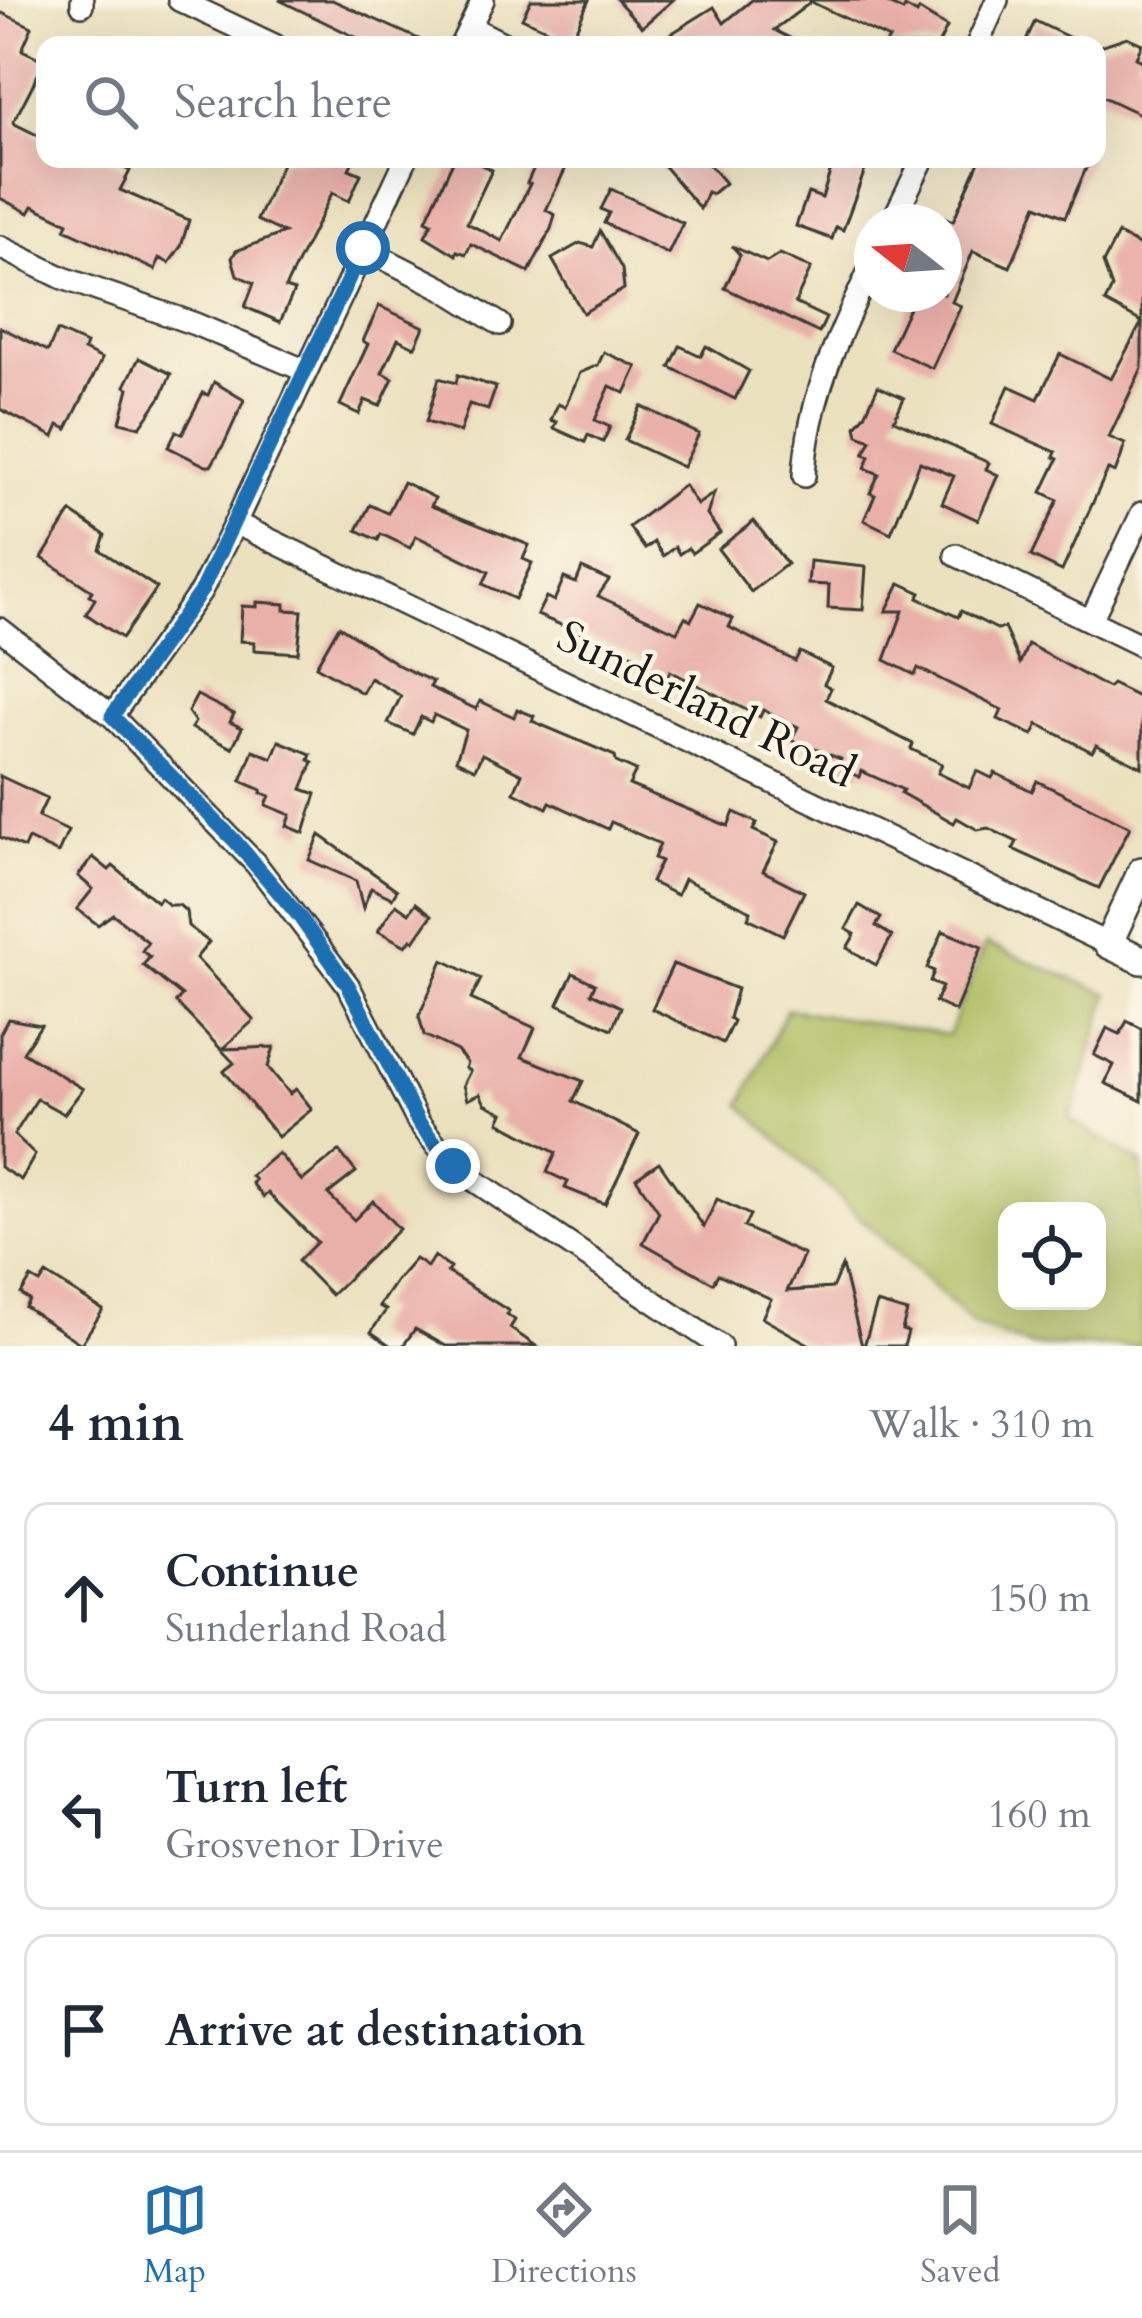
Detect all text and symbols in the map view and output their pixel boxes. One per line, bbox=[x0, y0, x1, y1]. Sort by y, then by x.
search box bbox=[36, 36, 1106, 168]
icon: search bbox=[78, 69, 144, 135]
text: Search here bbox=[174, 72, 392, 133]
north arrow bbox=[854, 204, 962, 312]
route start bbox=[336, 221, 390, 275]
street label: Sunderland Road bbox=[547, 606, 866, 803]
route end bbox=[426, 1139, 480, 1193]
map controls bbox=[998, 1202, 1106, 1310]
button: locate bbox=[998, 1202, 1106, 1310]
text: 4 min bbox=[48, 1389, 184, 1459]
text: Walk · 310 m bbox=[869, 1398, 1094, 1451]
text: Continue bbox=[165, 1541, 359, 1602]
icon: ahead bbox=[51, 1565, 117, 1631]
text: 150 m bbox=[988, 1572, 1091, 1625]
text: Sunderland Road bbox=[165, 1602, 447, 1655]
text: Turn left bbox=[165, 1757, 347, 1818]
icon: left bbox=[51, 1781, 117, 1847]
text: 160 m bbox=[988, 1788, 1091, 1841]
text: Grosvenor Drive bbox=[165, 1818, 444, 1871]
icon: arrive bbox=[51, 1997, 117, 2063]
text: Arrive at destination bbox=[165, 2000, 585, 2061]
tab: Map bbox=[142, 2177, 208, 2294]
tab: Directions bbox=[491, 2177, 637, 2294]
tab: Saved bbox=[920, 2177, 1000, 2294]

